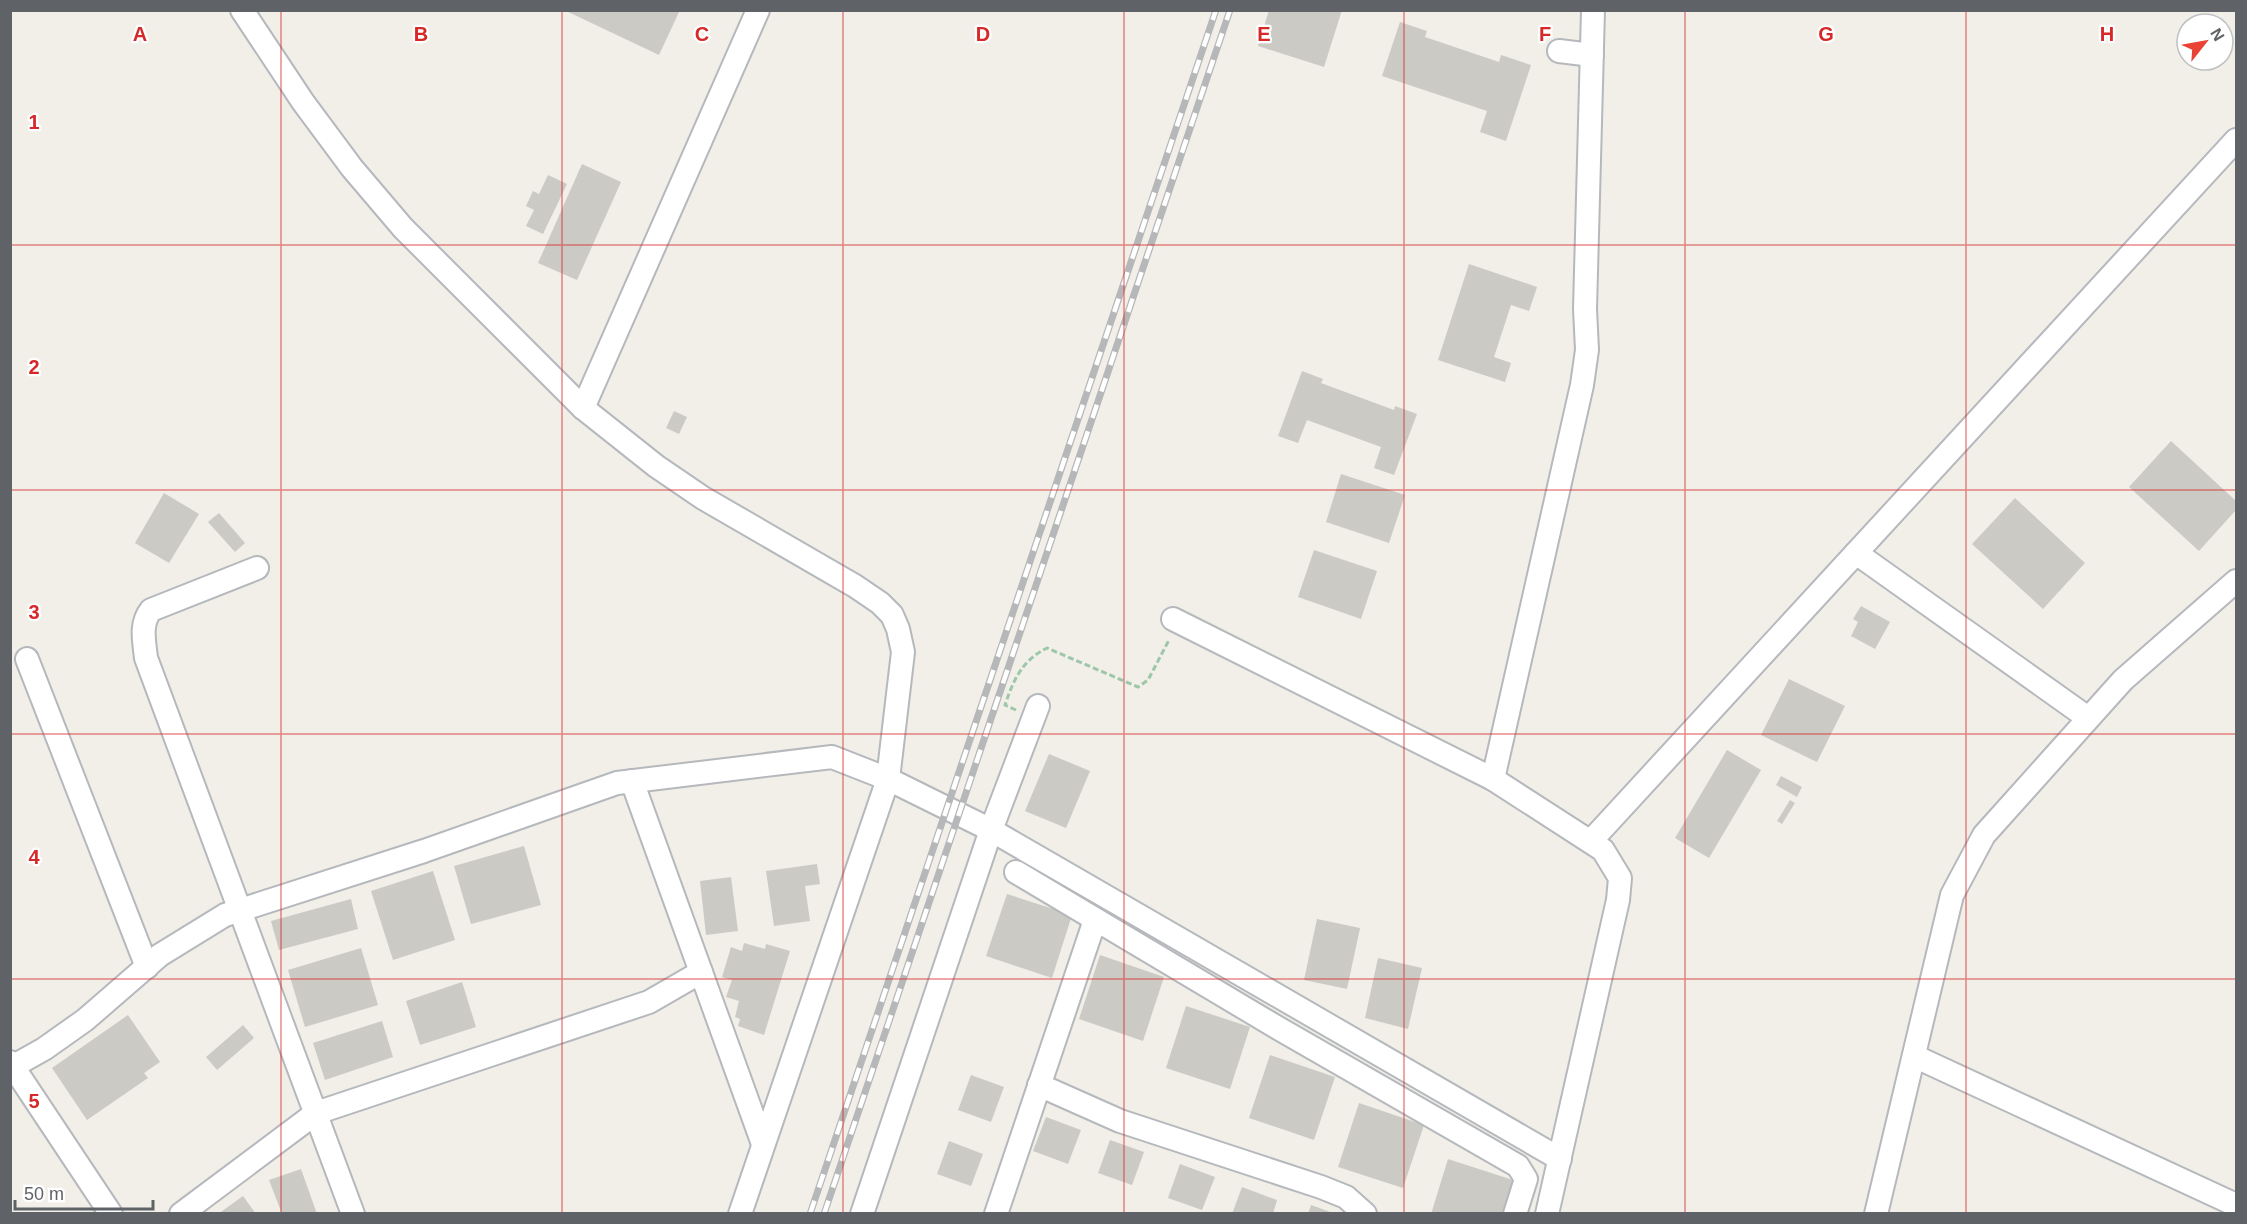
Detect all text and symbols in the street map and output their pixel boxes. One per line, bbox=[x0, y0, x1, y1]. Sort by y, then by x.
north arrow bbox=[2175, 12, 2235, 72]
text: A bbox=[133, 23, 147, 45]
text: B bbox=[414, 23, 428, 45]
text: C bbox=[695, 23, 709, 45]
text: D bbox=[976, 23, 990, 45]
text: E bbox=[1257, 23, 1271, 45]
text: F bbox=[1539, 23, 1551, 45]
text: G bbox=[1818, 23, 1834, 45]
text: H bbox=[2100, 23, 2114, 45]
text: N bbox=[2207, 25, 2228, 44]
text: 1 bbox=[28, 111, 40, 133]
text: 2 bbox=[28, 356, 40, 378]
text: 3 bbox=[28, 601, 40, 623]
text: 4 bbox=[28, 846, 40, 868]
text: 5 bbox=[28, 1090, 40, 1112]
scale bar bbox=[15, 1173, 153, 1211]
text: 50 m bbox=[24, 1184, 64, 1204]

